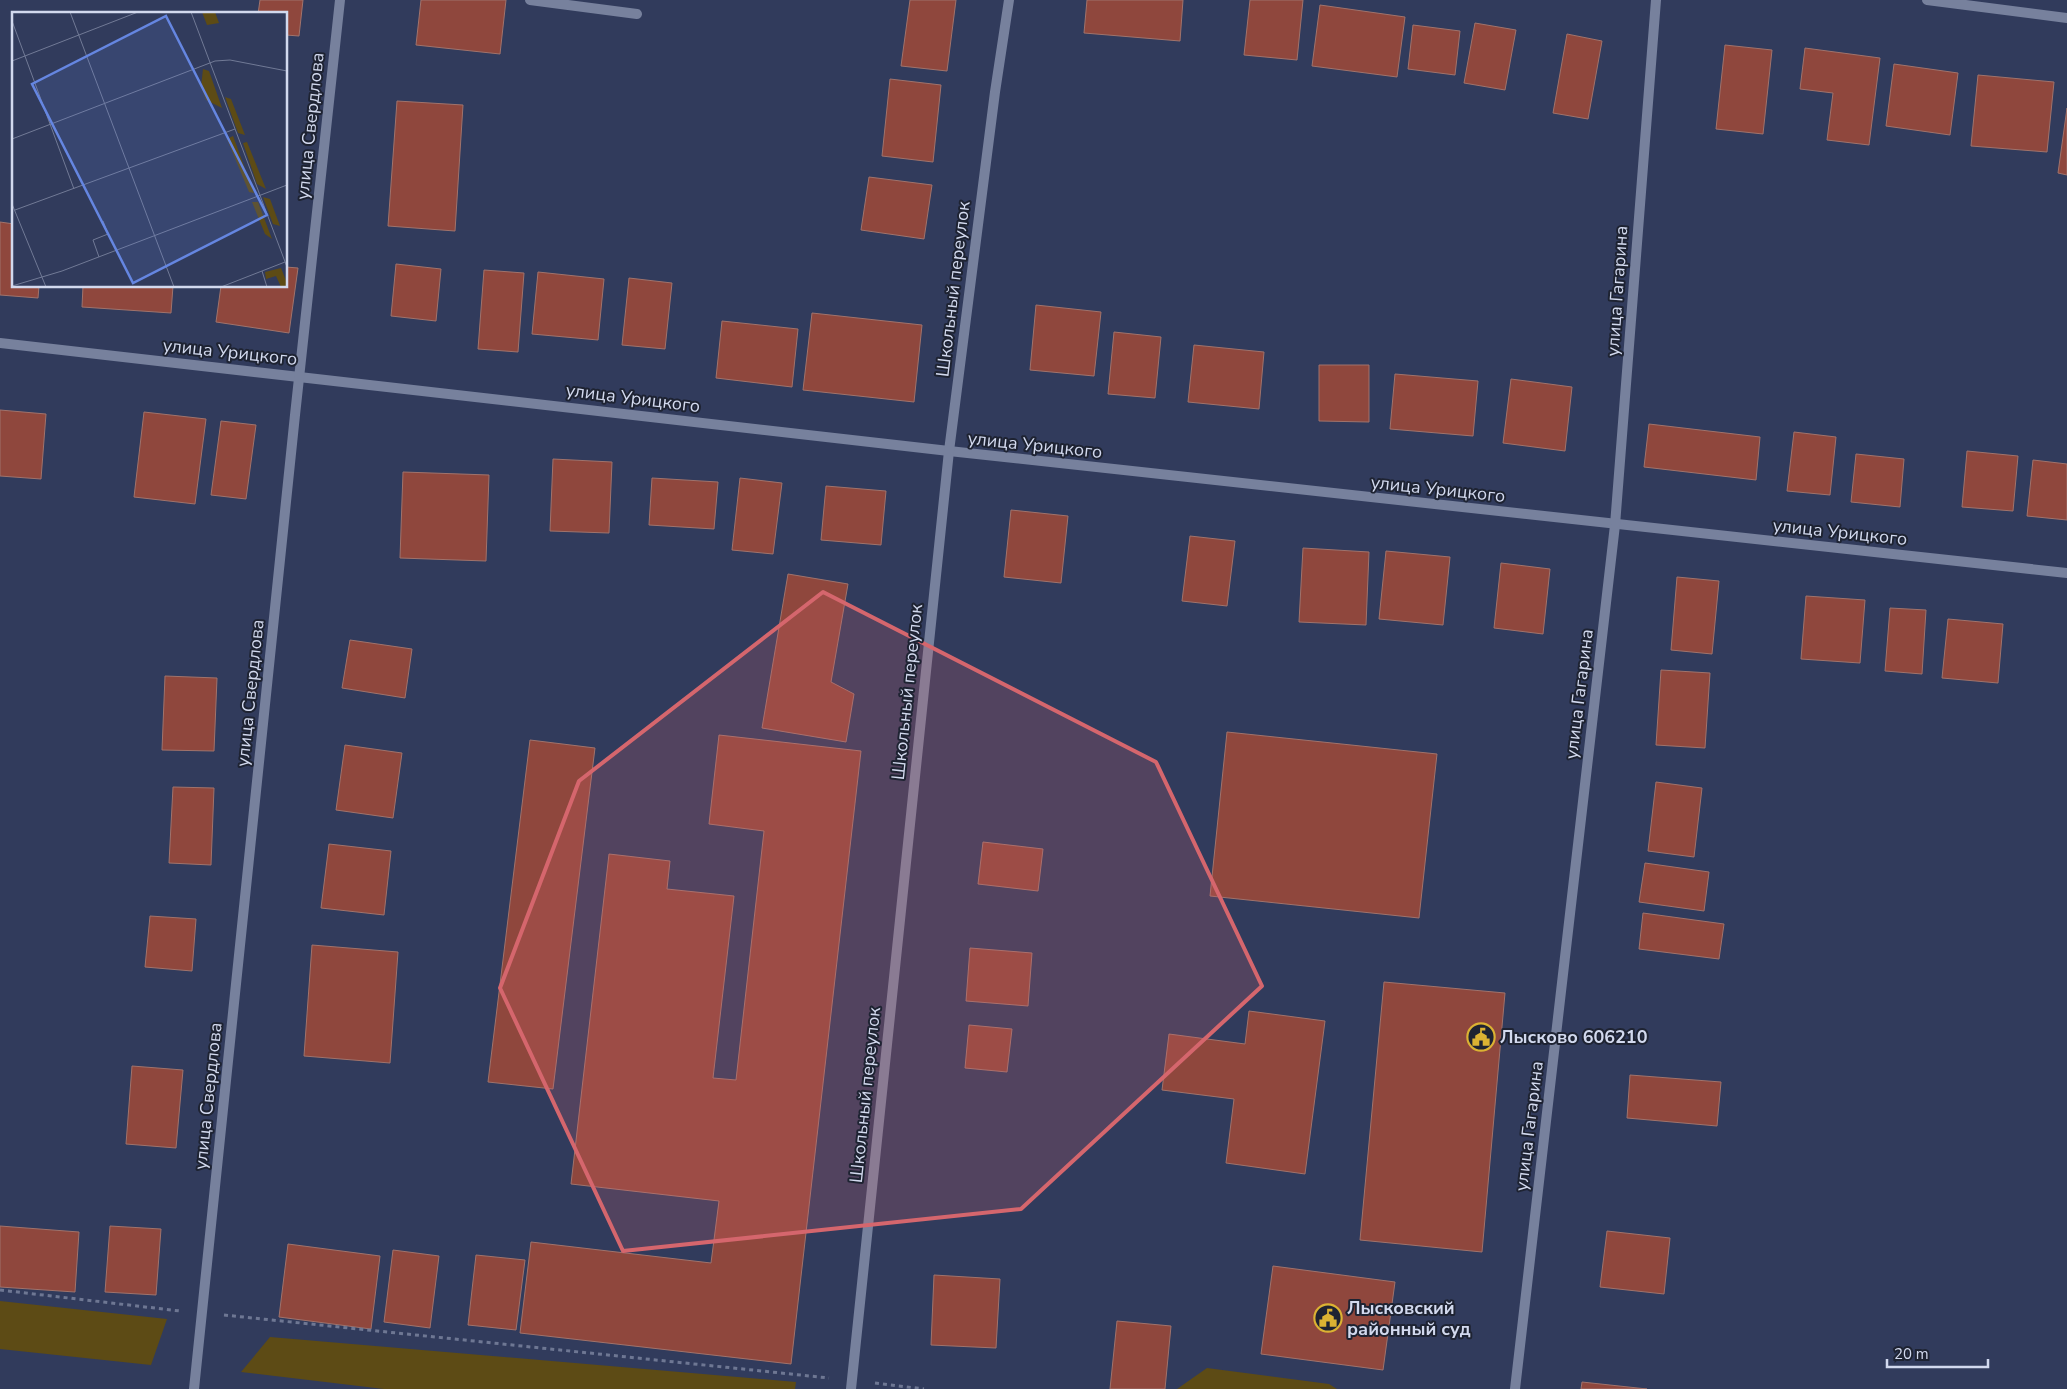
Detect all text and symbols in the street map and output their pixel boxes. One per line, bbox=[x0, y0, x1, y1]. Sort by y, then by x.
inset map bbox=[12, 12, 288, 288]
street label: улица Свердлова bbox=[290, 51, 330, 201]
street label: Школьный переулок bbox=[930, 199, 976, 378]
street label: улица Гагарина bbox=[1600, 225, 1634, 357]
street label: улица Урицкого bbox=[162, 333, 298, 371]
street label: улица Урицкого bbox=[564, 378, 702, 418]
street label: улица Урицкого bbox=[967, 426, 1103, 464]
street label: улица Урицкого bbox=[1370, 470, 1506, 508]
street label: улица Урицкого bbox=[1772, 513, 1908, 551]
street label: Школьный переулок bbox=[886, 602, 928, 781]
street label: улица Свердлова bbox=[230, 618, 270, 768]
street label: улица Гагарина bbox=[1559, 628, 1599, 760]
street label: Школьный переулок bbox=[844, 1005, 886, 1184]
street label: улица Свердлова bbox=[188, 1021, 228, 1171]
public building icon: Лысково 606210 bbox=[1466, 1022, 1496, 1052]
place label: Лысково 606210 bbox=[1500, 1025, 1648, 1049]
street label: улица Гагарина bbox=[1509, 1060, 1549, 1192]
place label: Лысковский районный суд bbox=[1347, 1296, 1471, 1341]
public building icon: Лысковский районный суд bbox=[1313, 1303, 1343, 1333]
scale bar bbox=[1887, 1336, 1988, 1368]
text: 20 m bbox=[1894, 1344, 1929, 1364]

